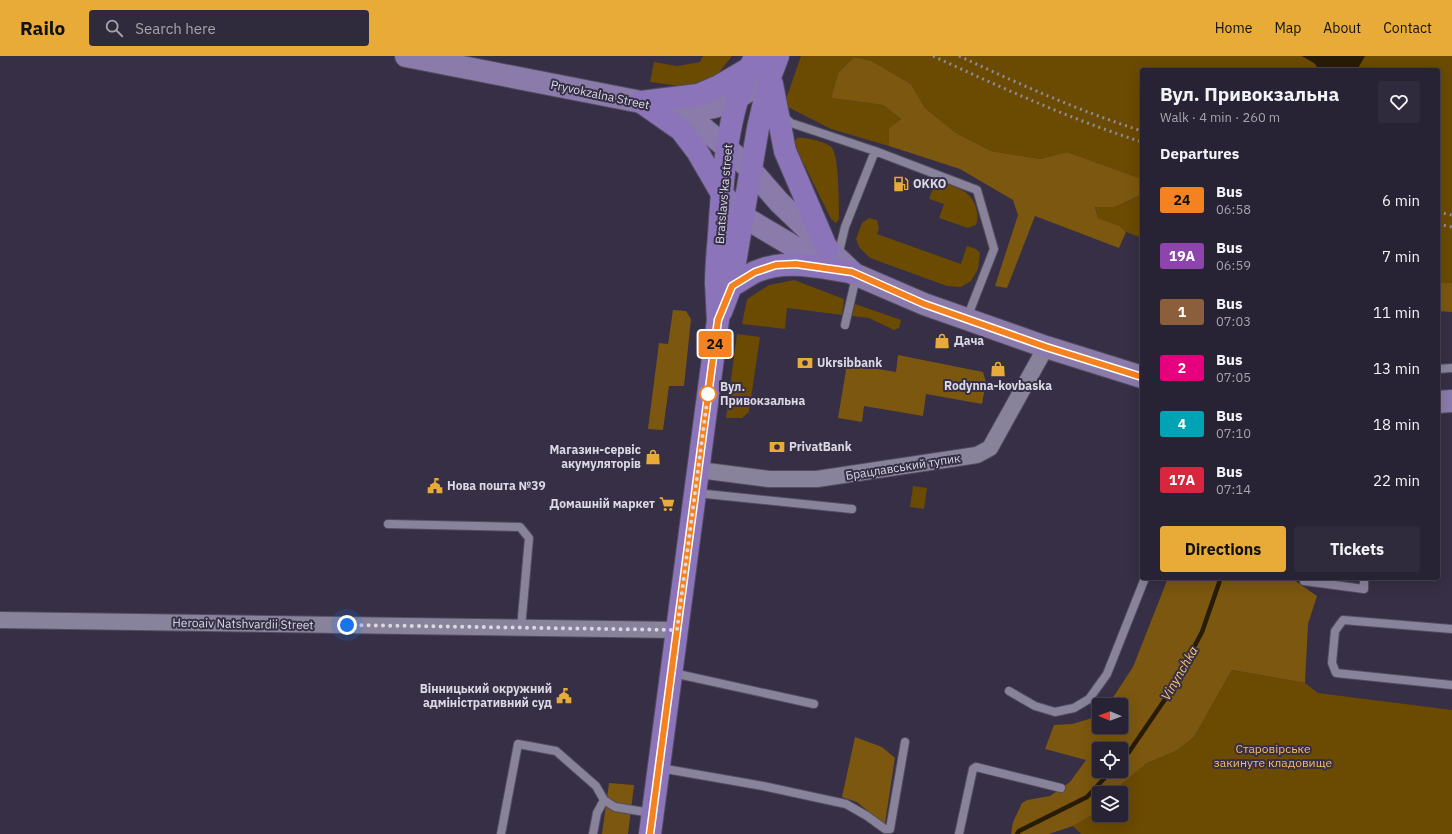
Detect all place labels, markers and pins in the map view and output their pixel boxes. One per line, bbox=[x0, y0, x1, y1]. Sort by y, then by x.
fuel station icon: OKKO bbox=[892, 175, 910, 193]
place label: OKKO bbox=[913, 176, 946, 191]
shop icon: Дача bbox=[933, 332, 951, 350]
place label: Дача bbox=[954, 333, 984, 348]
bank icon: Ukrsibbank bbox=[796, 354, 814, 372]
place label: Ukrsibbank bbox=[817, 355, 882, 370]
shop icon: Rodynna-kovbaska bbox=[989, 360, 1007, 378]
place label: Rodynna-kovbaska bbox=[944, 378, 1052, 393]
place label: Вул. Привокзальна bbox=[720, 379, 805, 408]
marker: Вул. Привокзальна bbox=[699, 385, 717, 403]
bank icon: PrivatBank bbox=[768, 438, 786, 456]
place label: PrivatBank bbox=[789, 439, 852, 454]
place label: Магазин-сервіс акумуляторів bbox=[549, 442, 641, 471]
shop icon: Магазин-сервіс акумуляторів bbox=[644, 448, 662, 466]
public building icon: Нова пошта №39 bbox=[426, 477, 444, 495]
place label: Нова пошта №39 bbox=[447, 478, 546, 493]
supermarket icon: Домашній маркет bbox=[658, 495, 676, 513]
place label: Домашній маркет bbox=[550, 496, 655, 511]
place label: Вінницький окружний адміністративний суд bbox=[420, 681, 552, 710]
public building icon: Вінницький окружний адміністративний суд bbox=[555, 687, 573, 705]

